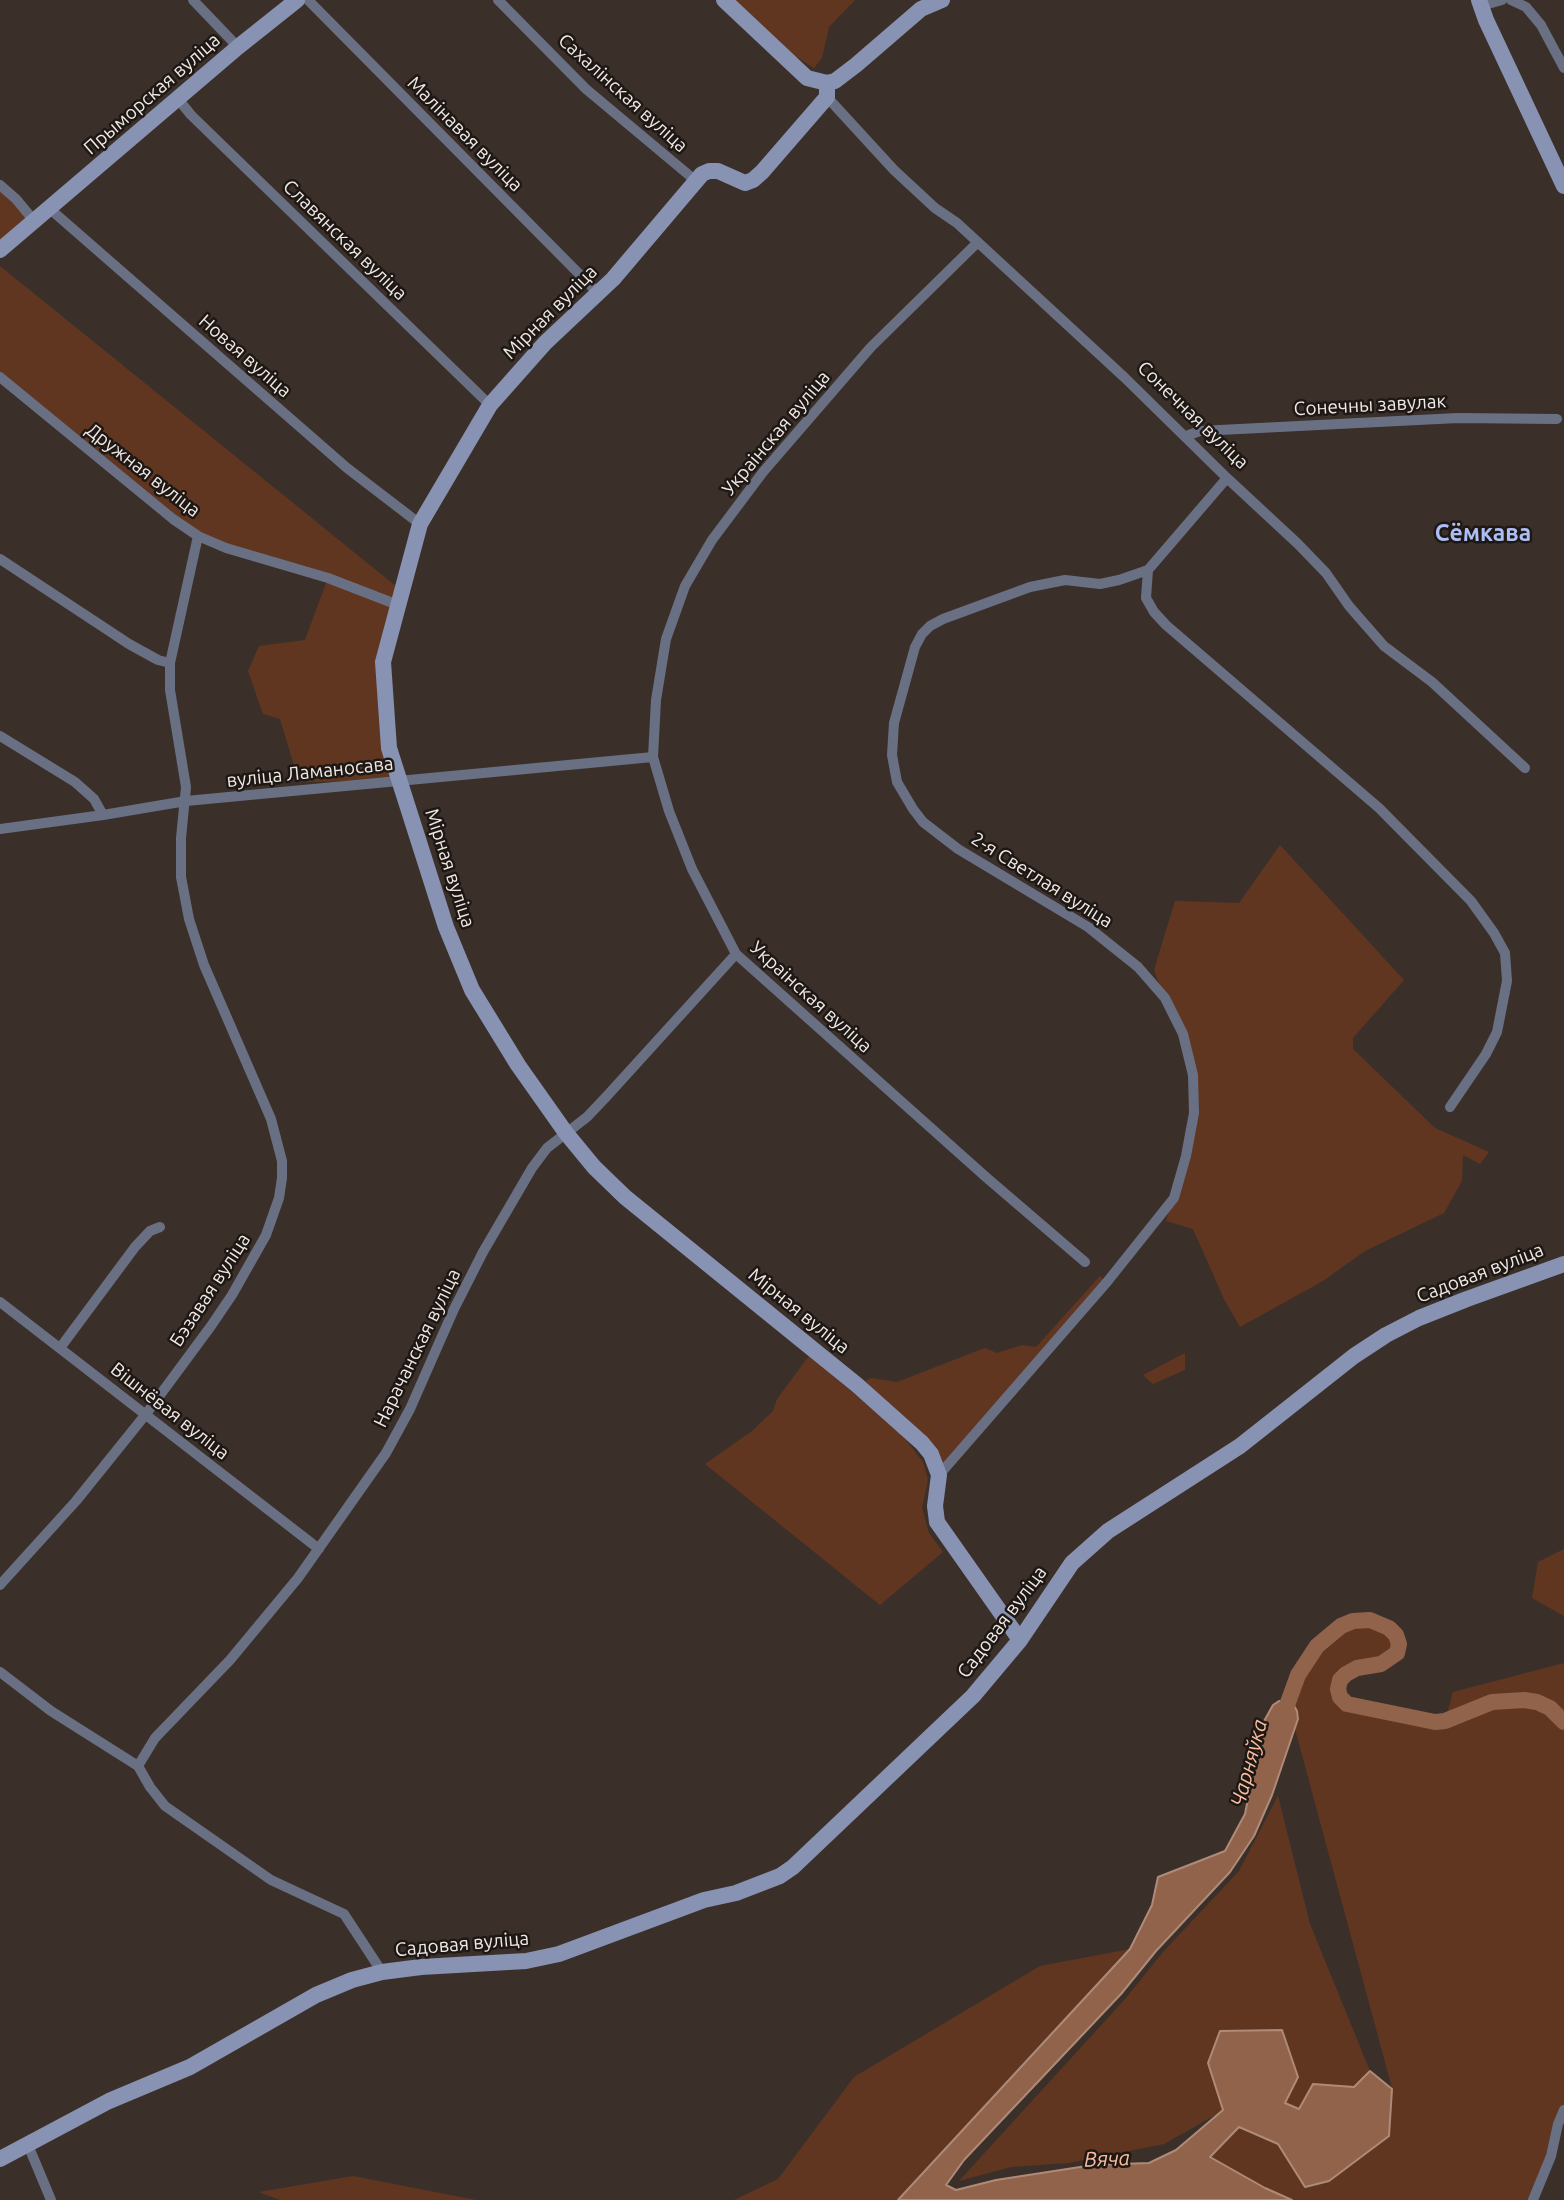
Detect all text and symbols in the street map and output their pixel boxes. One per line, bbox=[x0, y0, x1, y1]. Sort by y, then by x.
street label: Прыморская вуліца bbox=[79, 29, 225, 159]
street label: Сахалінская вуліца bbox=[554, 29, 692, 157]
street label: Малінавая вуліца bbox=[403, 72, 527, 196]
street label: Славянская вуліца bbox=[278, 175, 412, 305]
street label: Мірная вуліца bbox=[498, 260, 602, 364]
street label: Новая вуліца bbox=[194, 310, 296, 402]
street label: Сонечная вуліца bbox=[1133, 356, 1253, 474]
street label: Украінская вуліца bbox=[717, 366, 835, 500]
street label: Сонечны завулак bbox=[1293, 390, 1447, 420]
street label: Дружная вуліца bbox=[81, 418, 205, 522]
district label: Сёмкава bbox=[1435, 519, 1531, 547]
street label: вуліца Ламаносава bbox=[225, 752, 395, 792]
street label: Мірная вуліца bbox=[420, 806, 480, 930]
street label: 2-я Светлая вуліца bbox=[967, 827, 1117, 933]
street label: Украінская вуліца bbox=[746, 936, 876, 1058]
street label: Бэзавая вуліца bbox=[165, 1229, 255, 1351]
street label: Садовая вуліца bbox=[1413, 1238, 1547, 1308]
street label: Мірная вуліца bbox=[744, 1263, 854, 1359]
street label: Нарачанская вуліца bbox=[369, 1265, 465, 1431]
street label: Вішнёвая вуліца bbox=[106, 1358, 234, 1464]
street label: Садовая вуліца bbox=[952, 1561, 1052, 1683]
water label: Чарняўка bbox=[1225, 1717, 1273, 1809]
street label: Садовая вуліца bbox=[394, 1927, 530, 1961]
water label: Вяча bbox=[1084, 2146, 1130, 2172]

